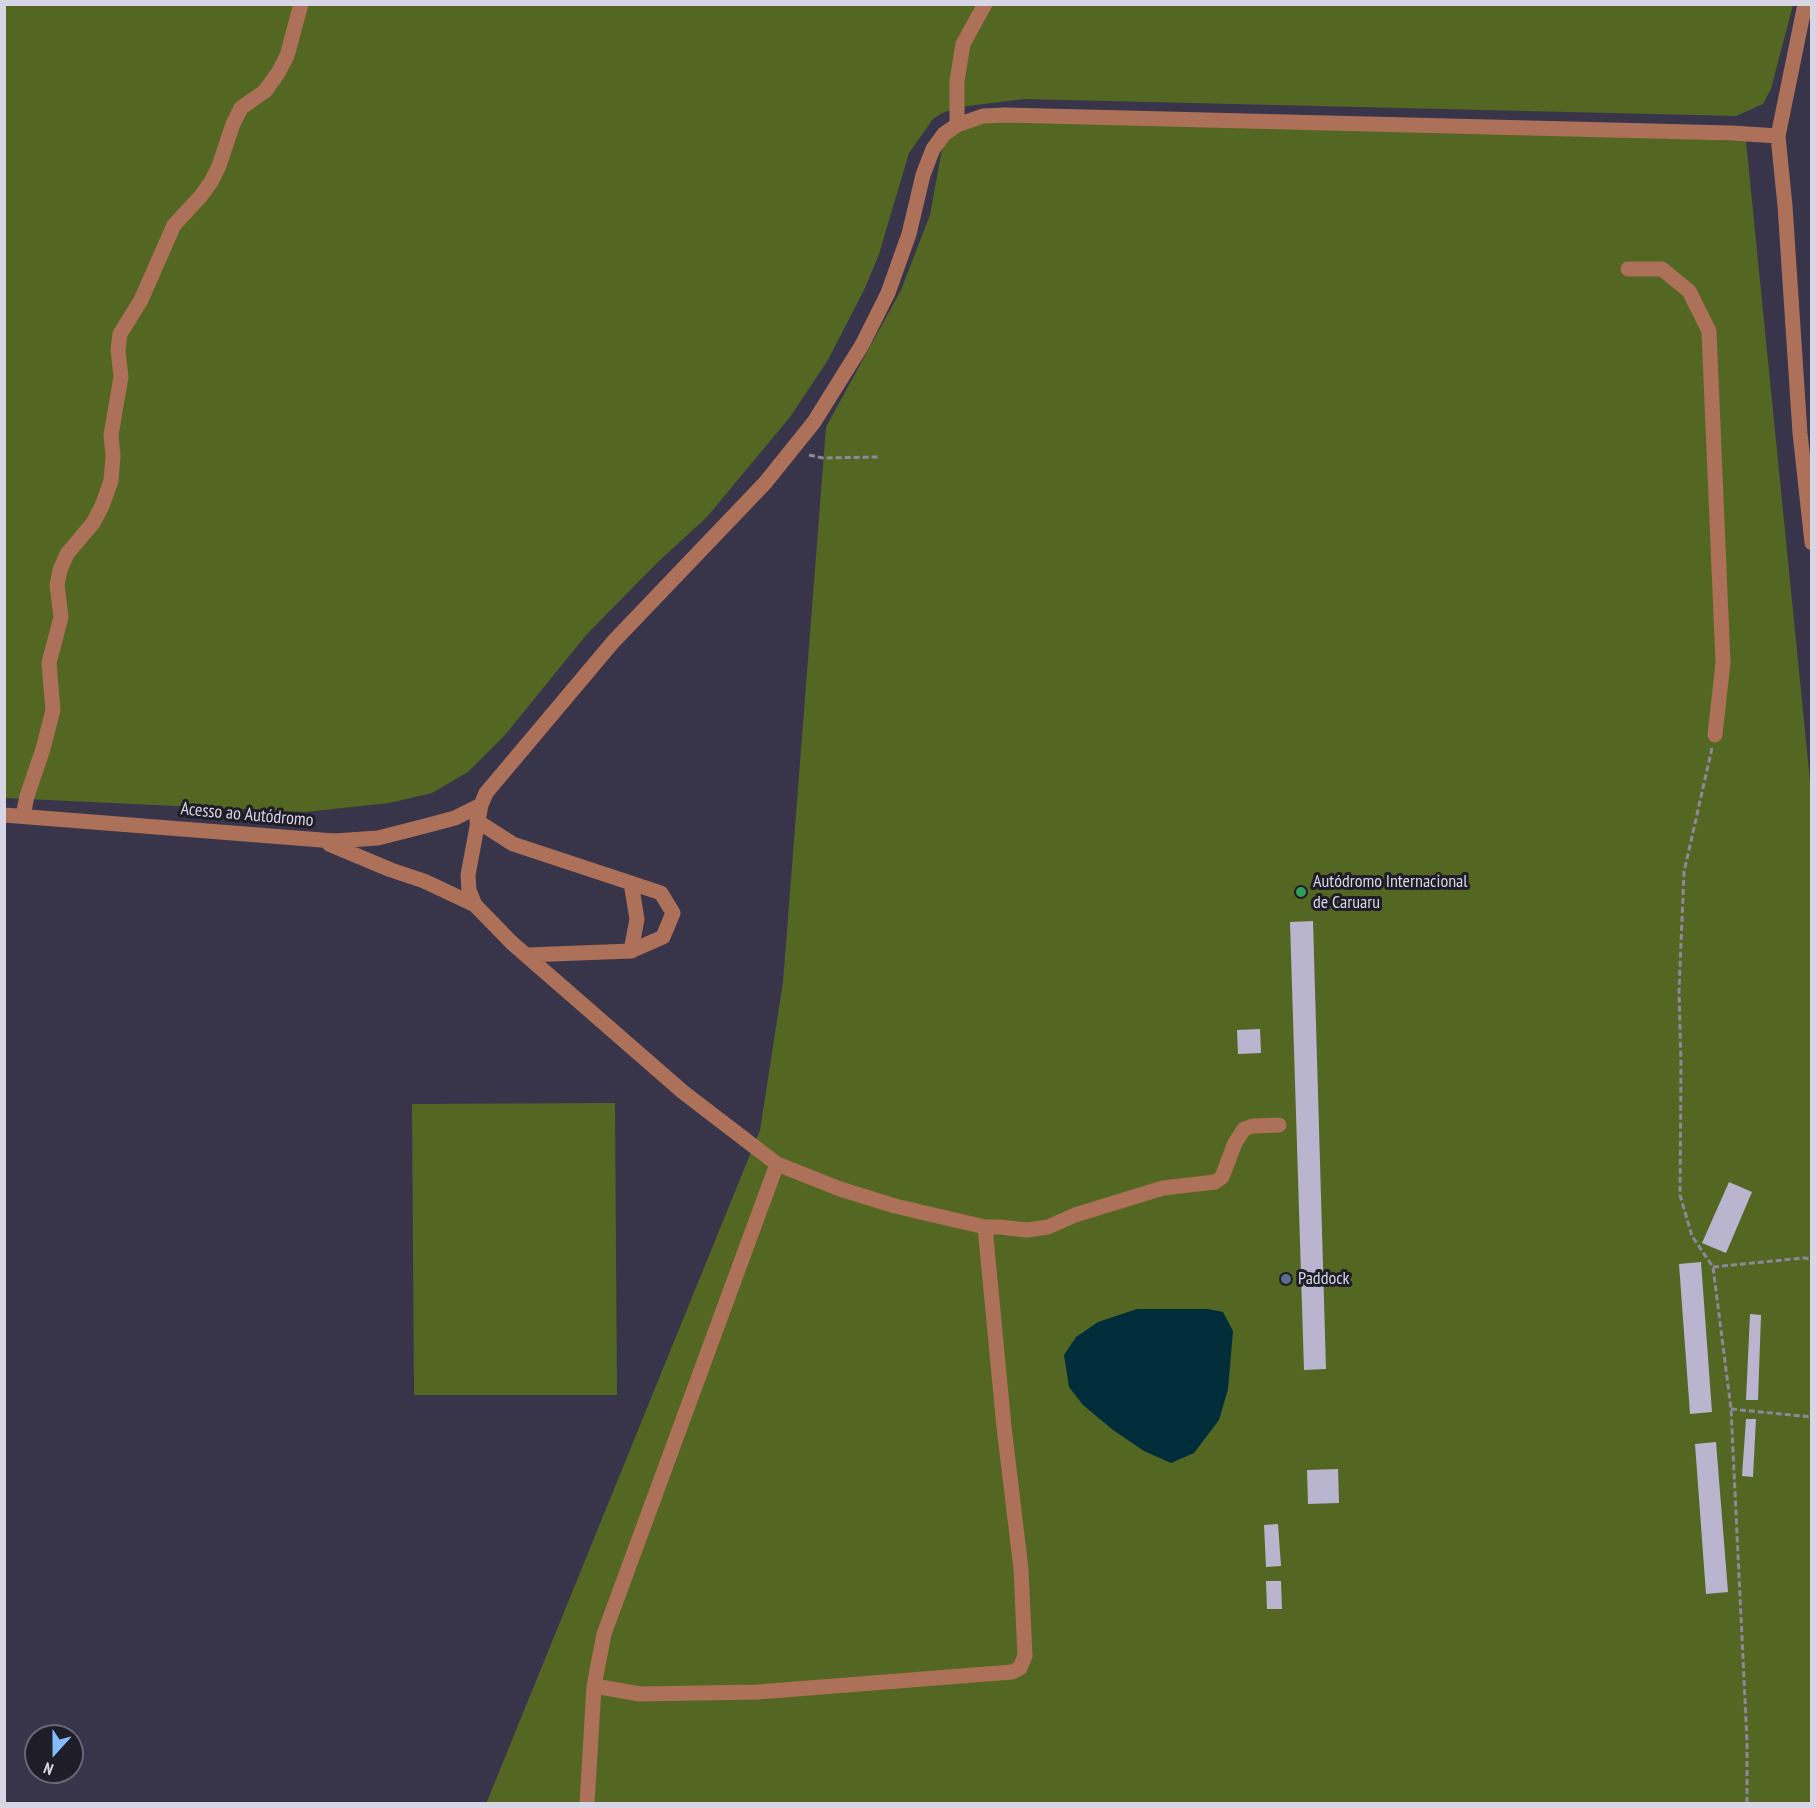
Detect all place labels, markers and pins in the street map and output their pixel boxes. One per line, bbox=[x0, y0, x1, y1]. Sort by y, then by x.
place label: Autódromo Internacional de Caruaru bbox=[1313, 871, 1467, 914]
marker: Autódromo Internacional de Caruaru bbox=[1294, 885, 1308, 899]
place label: Paddock bbox=[1298, 1268, 1350, 1290]
marker: Paddock bbox=[1279, 1272, 1293, 1286]

